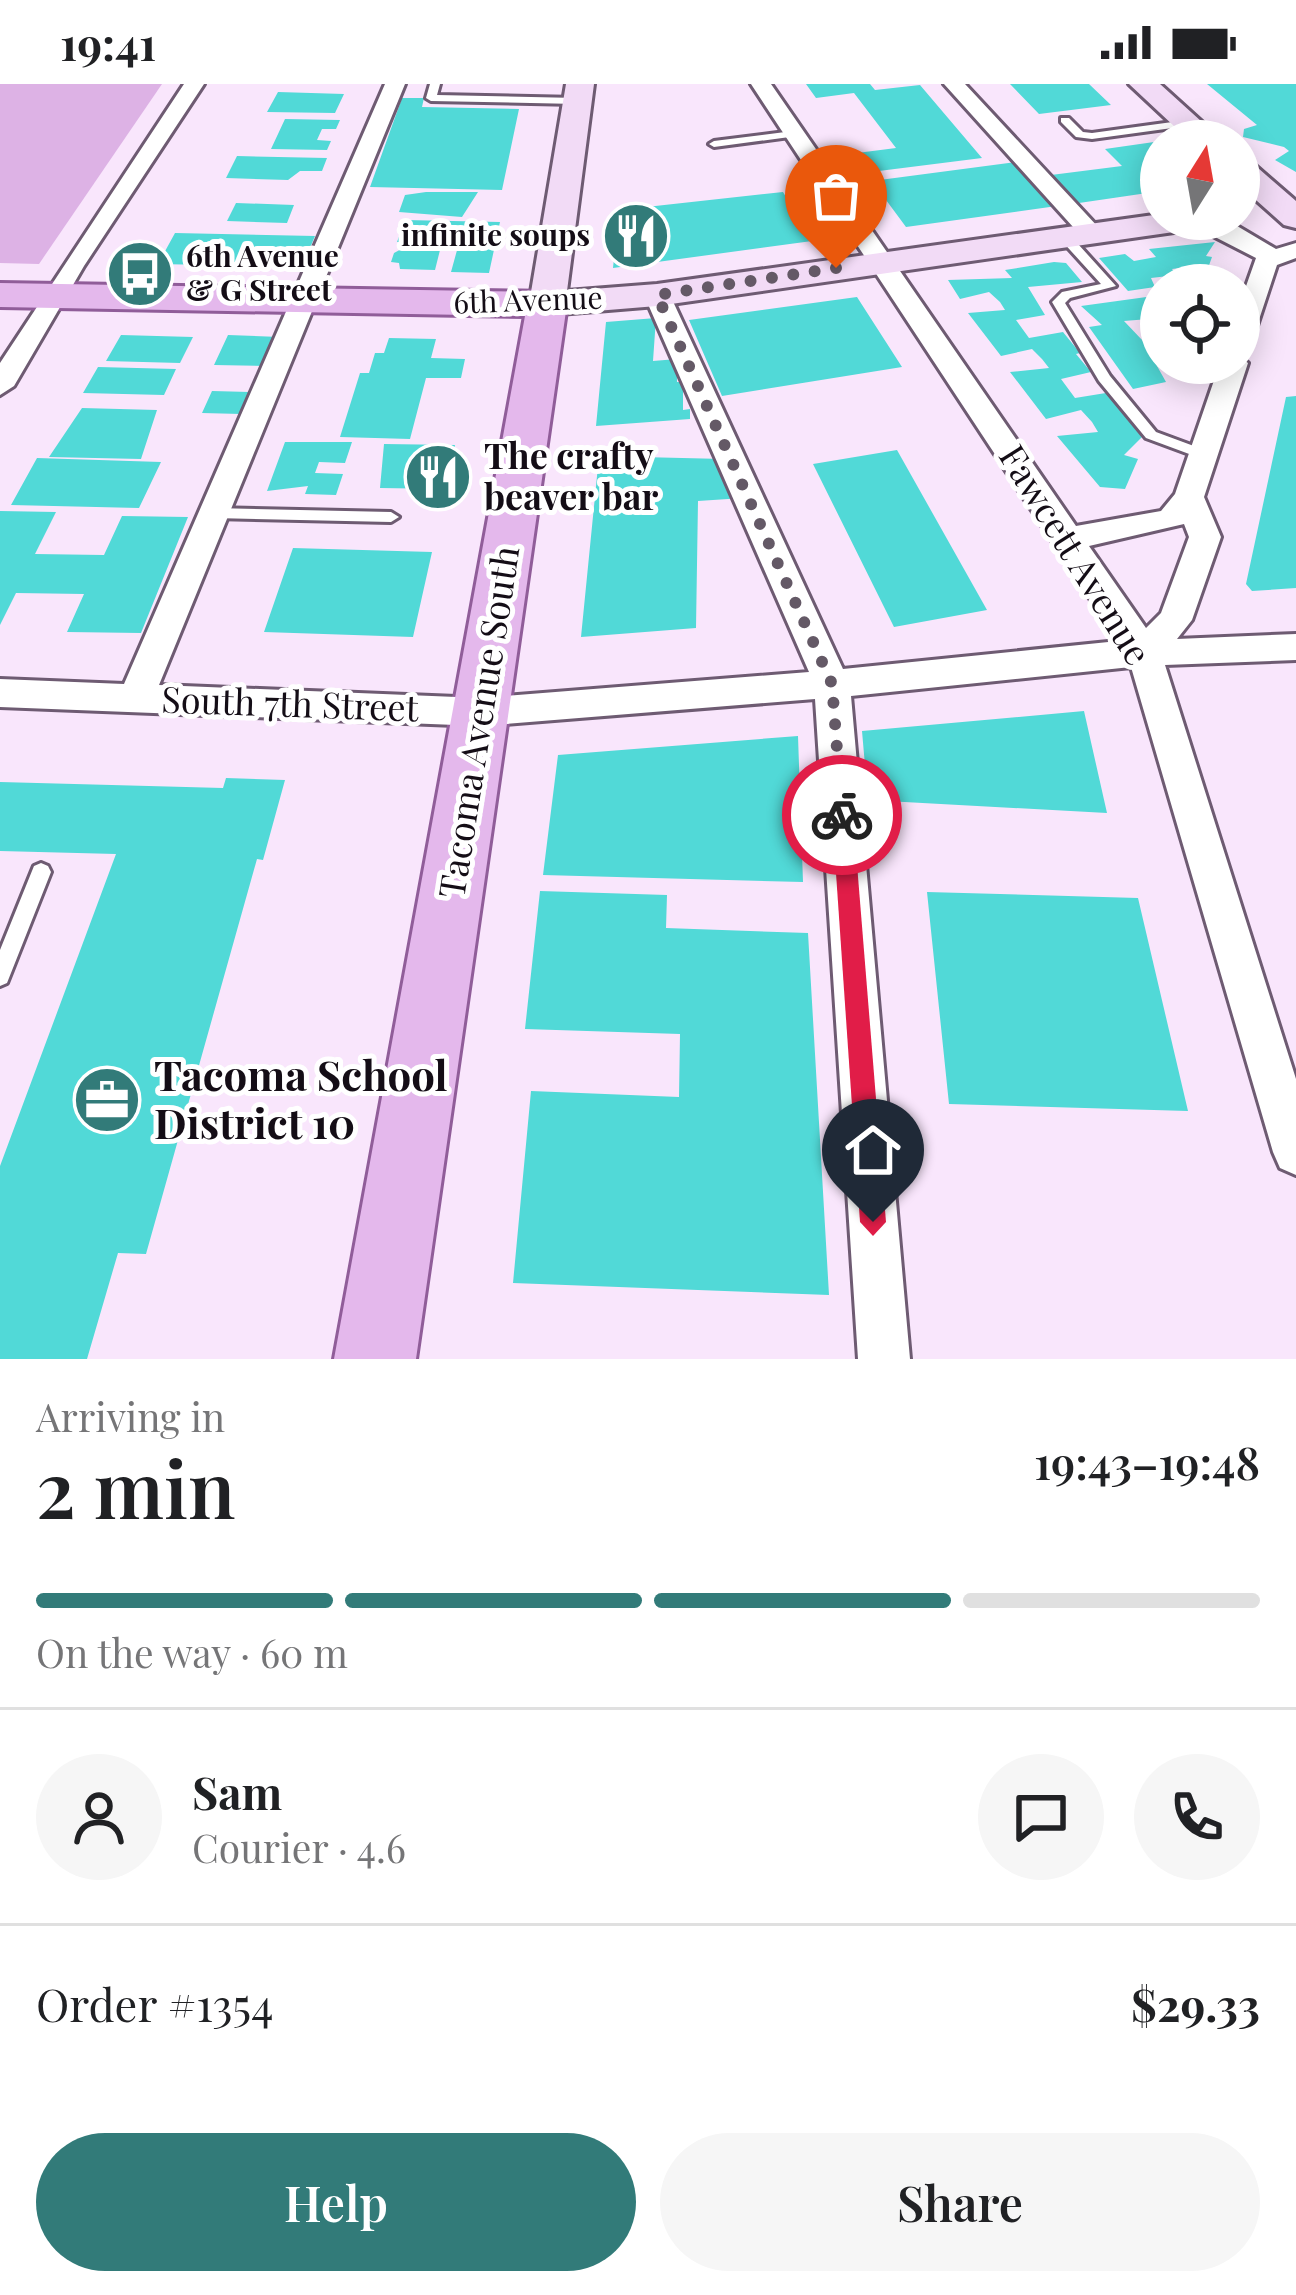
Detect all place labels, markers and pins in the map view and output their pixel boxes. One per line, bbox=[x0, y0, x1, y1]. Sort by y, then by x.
pin bbox=[785, 145, 887, 268]
restaurant icon: infinite soups bbox=[601, 201, 671, 271]
place label: infinite soups bbox=[401, 214, 590, 254]
place label: 6th Avenue & G Street bbox=[186, 235, 339, 309]
bus stop icon: 6th Avenue & G Street bbox=[105, 239, 175, 309]
place label: The crafty beaver bar bbox=[484, 430, 658, 519]
restaurant icon: The crafty beaver bar bbox=[403, 442, 473, 512]
place label: Tacoma School District 10 bbox=[154, 1046, 448, 1150]
office icon: Tacoma School District 10 bbox=[72, 1065, 142, 1135]
pin bbox=[822, 1099, 924, 1222]

